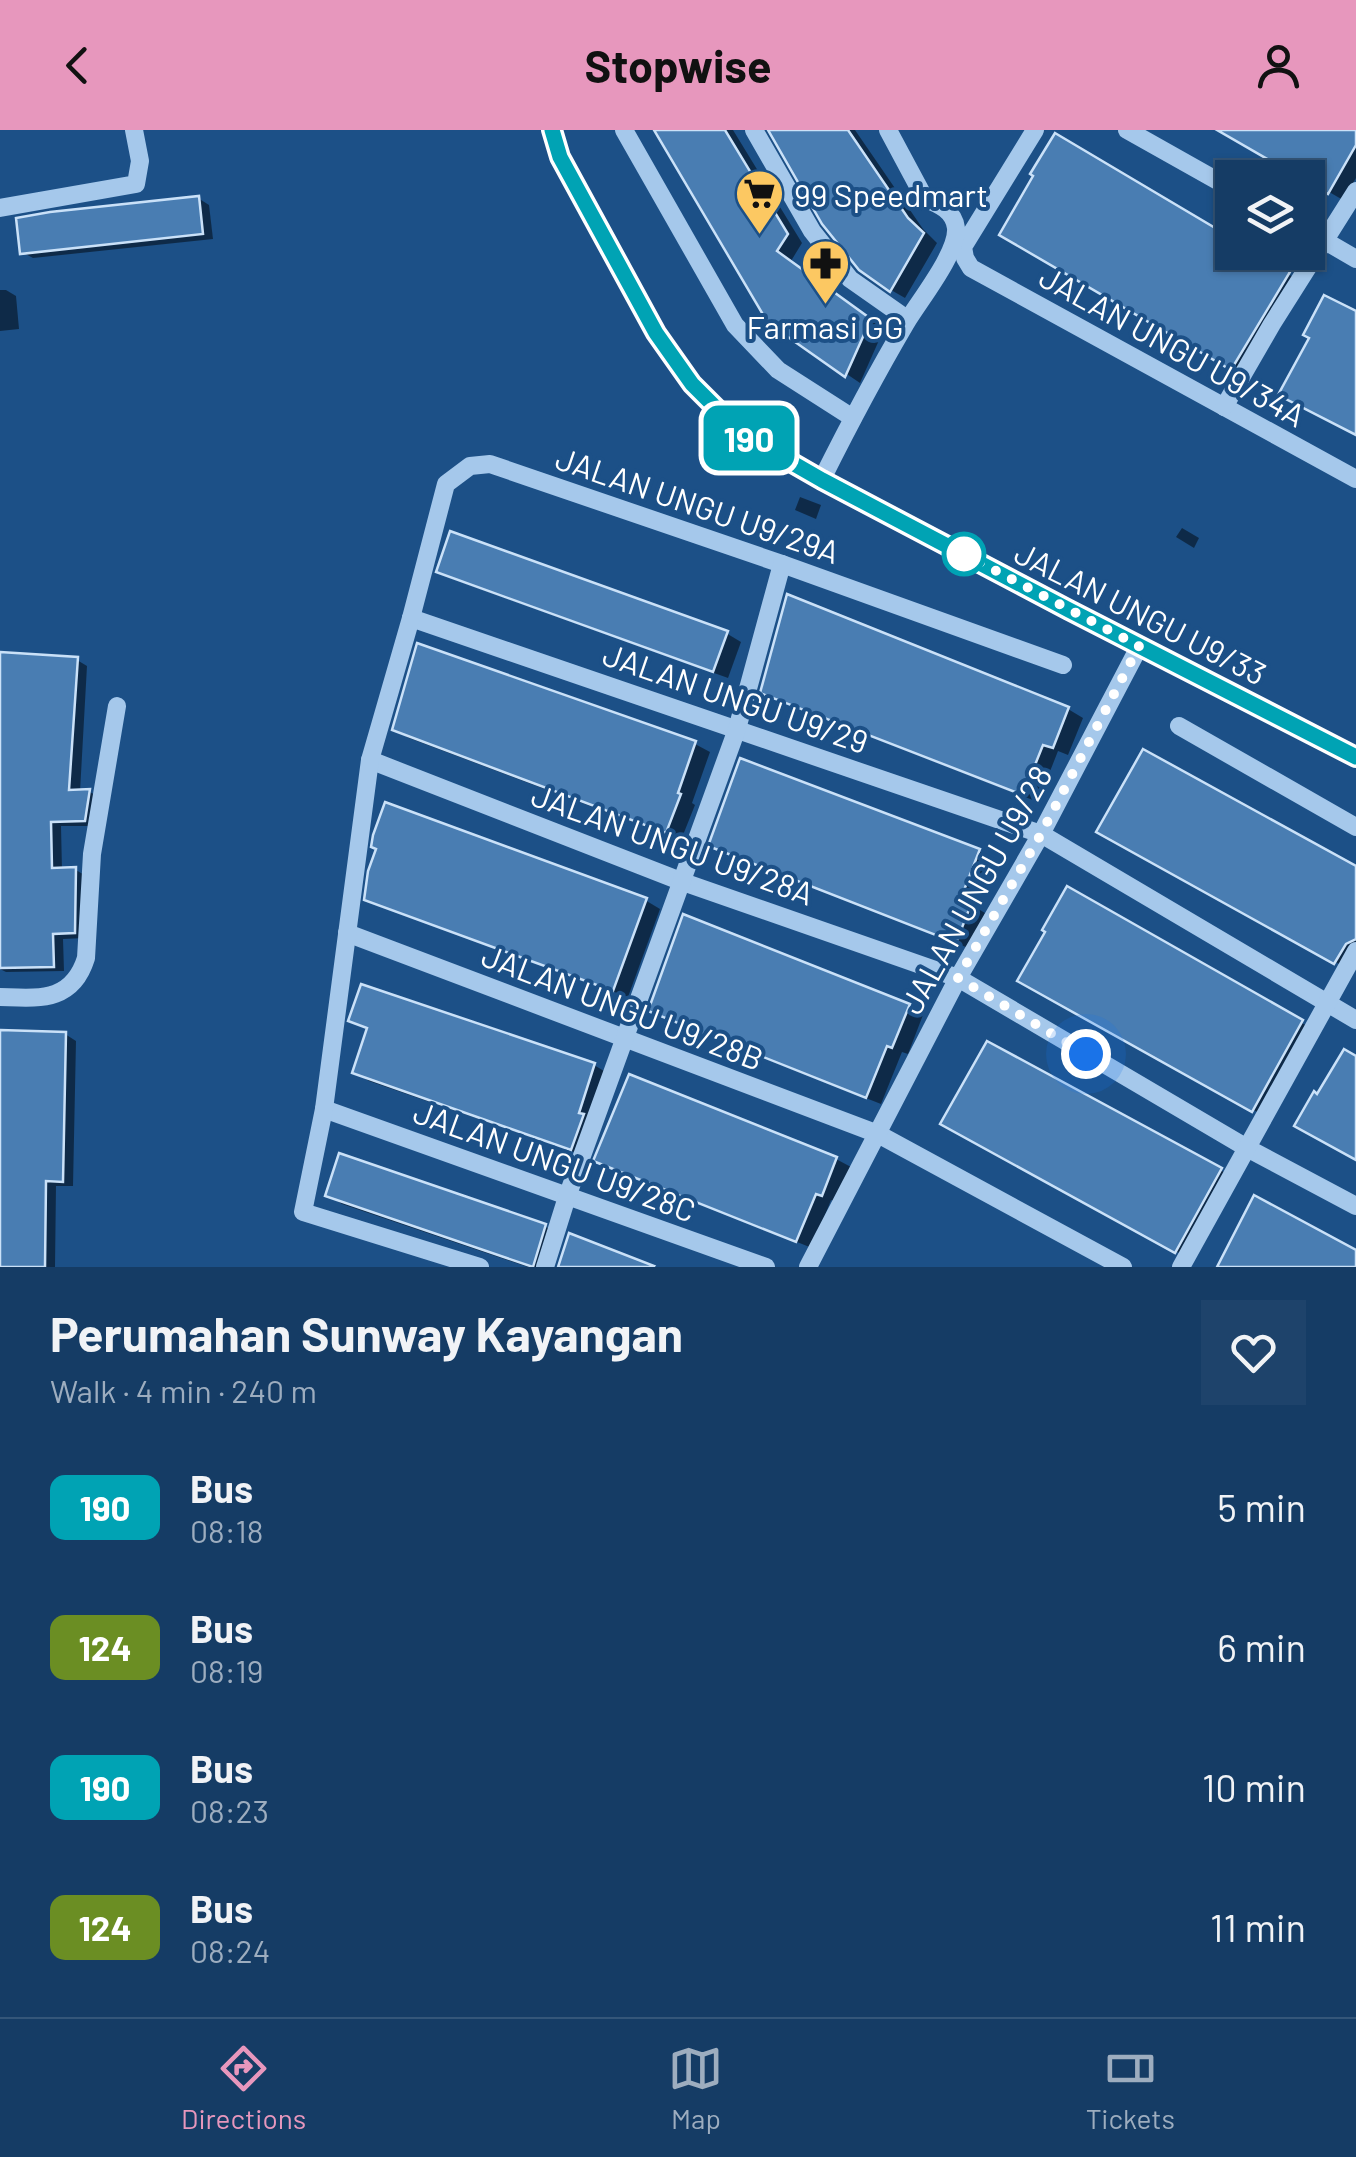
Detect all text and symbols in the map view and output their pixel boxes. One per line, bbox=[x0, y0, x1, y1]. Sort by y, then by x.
icon: back bbox=[50, 38, 105, 93]
text: Stopwise bbox=[584, 38, 772, 92]
icon: person bbox=[1251, 38, 1306, 93]
map controls bbox=[1215, 160, 1325, 270]
button: layers bbox=[1215, 160, 1325, 270]
supermarket icon: 99 Speedmart bbox=[733, 168, 785, 236]
place label: 99 Speedmart bbox=[794, 175, 988, 213]
pharmacy icon: Farmasi GG bbox=[799, 238, 851, 306]
street label: JALAN UNGU U9/34A bbox=[1034, 256, 1312, 434]
place label: Farmasi GG bbox=[746, 307, 904, 345]
line badge: 190 bbox=[692, 406, 806, 470]
text: 190 bbox=[724, 417, 774, 459]
street label: JALAN UNGU U9/29A bbox=[551, 438, 845, 570]
street label: JALAN UNGU U9/33 bbox=[1009, 532, 1273, 692]
unlabelled marker bbox=[943, 533, 985, 575]
street label: JALAN UNGU U9/29 bbox=[598, 634, 874, 760]
street label: JALAN UNGU U9/28 bbox=[891, 758, 1059, 1020]
street label: JALAN UNGU U9/28A bbox=[527, 774, 819, 912]
street label: JALAN UNGU U9/28B bbox=[477, 935, 769, 1077]
your location bbox=[1061, 1029, 1111, 1079]
street label: JALAN UNGU U9/28C bbox=[409, 1091, 701, 1229]
button: heart bbox=[1201, 1300, 1306, 1405]
text: Perumahan Sunway Kayangan bbox=[50, 1304, 683, 1362]
text: Walk · 4 min · 240 m bbox=[50, 1371, 317, 1409]
text: Bus bbox=[190, 1465, 253, 1511]
text: 5 min bbox=[1217, 1484, 1306, 1530]
text: 190 bbox=[80, 1486, 130, 1528]
text: 08:18 bbox=[190, 1511, 263, 1549]
text: Bus bbox=[190, 1605, 253, 1651]
text: 6 min bbox=[1217, 1624, 1306, 1670]
text: 124 bbox=[78, 1626, 132, 1668]
text: 08:19 bbox=[190, 1651, 263, 1689]
text: Bus bbox=[190, 1745, 253, 1791]
text: 10 min bbox=[1202, 1764, 1306, 1810]
text: 190 bbox=[80, 1766, 130, 1808]
text: 08:23 bbox=[190, 1791, 269, 1829]
text: Bus bbox=[190, 1885, 253, 1931]
text: 11 min bbox=[1210, 1904, 1306, 1950]
text: 124 bbox=[78, 1906, 132, 1948]
text: 08:24 bbox=[190, 1931, 270, 1969]
tab: Directions bbox=[181, 2041, 306, 2135]
tab: Map bbox=[668, 2041, 723, 2135]
tab: Tickets bbox=[1086, 2041, 1175, 2135]

